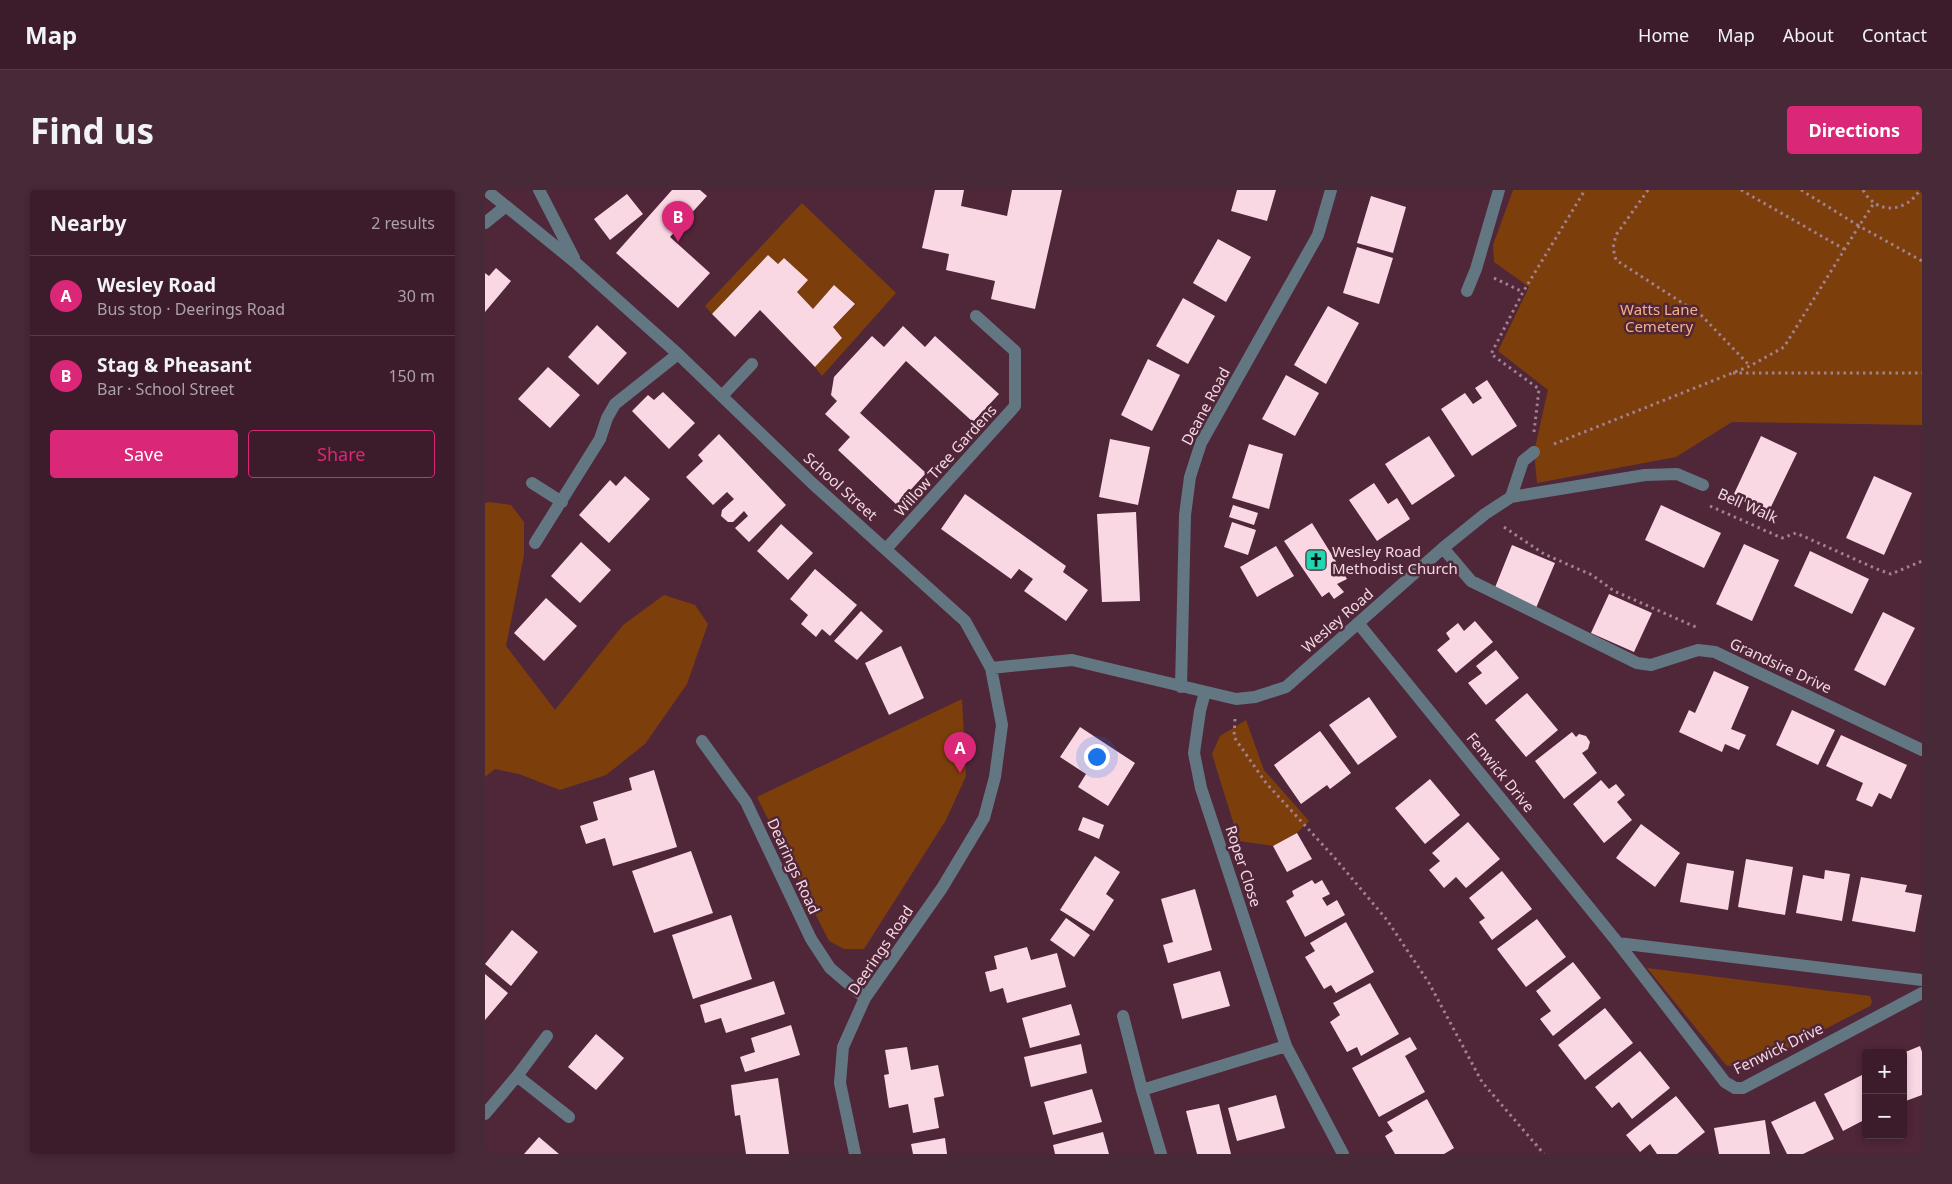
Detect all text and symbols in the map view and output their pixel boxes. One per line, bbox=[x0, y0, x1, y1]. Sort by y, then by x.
text: Map bbox=[25, 18, 77, 51]
text: Home bbox=[1638, 23, 1689, 47]
text: Map bbox=[1717, 23, 1755, 47]
text: About bbox=[1783, 23, 1834, 47]
text: Contact bbox=[1862, 23, 1927, 47]
button: Directions bbox=[1787, 106, 1922, 154]
text: Find us bbox=[30, 107, 154, 154]
pin: B bbox=[662, 201, 694, 242]
text: Nearby bbox=[50, 209, 126, 237]
text: 2 results bbox=[371, 212, 435, 234]
text: Wesley Road bbox=[97, 272, 216, 298]
text: A bbox=[60, 285, 72, 307]
text: 30 m bbox=[398, 285, 435, 307]
text: Bus stop · Deerings Road bbox=[97, 298, 285, 320]
park label: Watts Lane Cemetery bbox=[1620, 299, 1698, 336]
text: Stag & Pheasant bbox=[97, 352, 252, 378]
street label: Deane Road bbox=[1176, 364, 1234, 448]
text: B bbox=[61, 365, 71, 387]
text: 150 m bbox=[388, 365, 435, 387]
text: Bar · School Street bbox=[97, 378, 234, 400]
street label: Willow Tree Gardens bbox=[889, 400, 1001, 520]
button: Save bbox=[50, 430, 238, 478]
button: Share bbox=[248, 430, 435, 478]
street label: School Street bbox=[800, 448, 882, 525]
street label: Bell Walk bbox=[1715, 483, 1781, 527]
place label: Wesley Road Methodist Church bbox=[1332, 541, 1458, 578]
church icon: Wesley Road Methodist Church bbox=[1304, 548, 1328, 572]
street label: Wesley Road bbox=[1297, 583, 1377, 657]
street label: Grandsire Drive bbox=[1727, 633, 1835, 697]
street label: Fenwick Drive bbox=[1463, 728, 1539, 816]
pin: A bbox=[944, 732, 976, 773]
your location bbox=[1084, 744, 1110, 770]
street label: Dearings Road bbox=[763, 815, 825, 917]
street label: Roper Close bbox=[1221, 823, 1267, 909]
street label: Deerings Road bbox=[843, 901, 917, 999]
street label: Fenwick Drive bbox=[1730, 1018, 1826, 1078]
map controls bbox=[1862, 1049, 1907, 1139]
button: + bbox=[1862, 1049, 1907, 1094]
button: − bbox=[1862, 1094, 1907, 1139]

